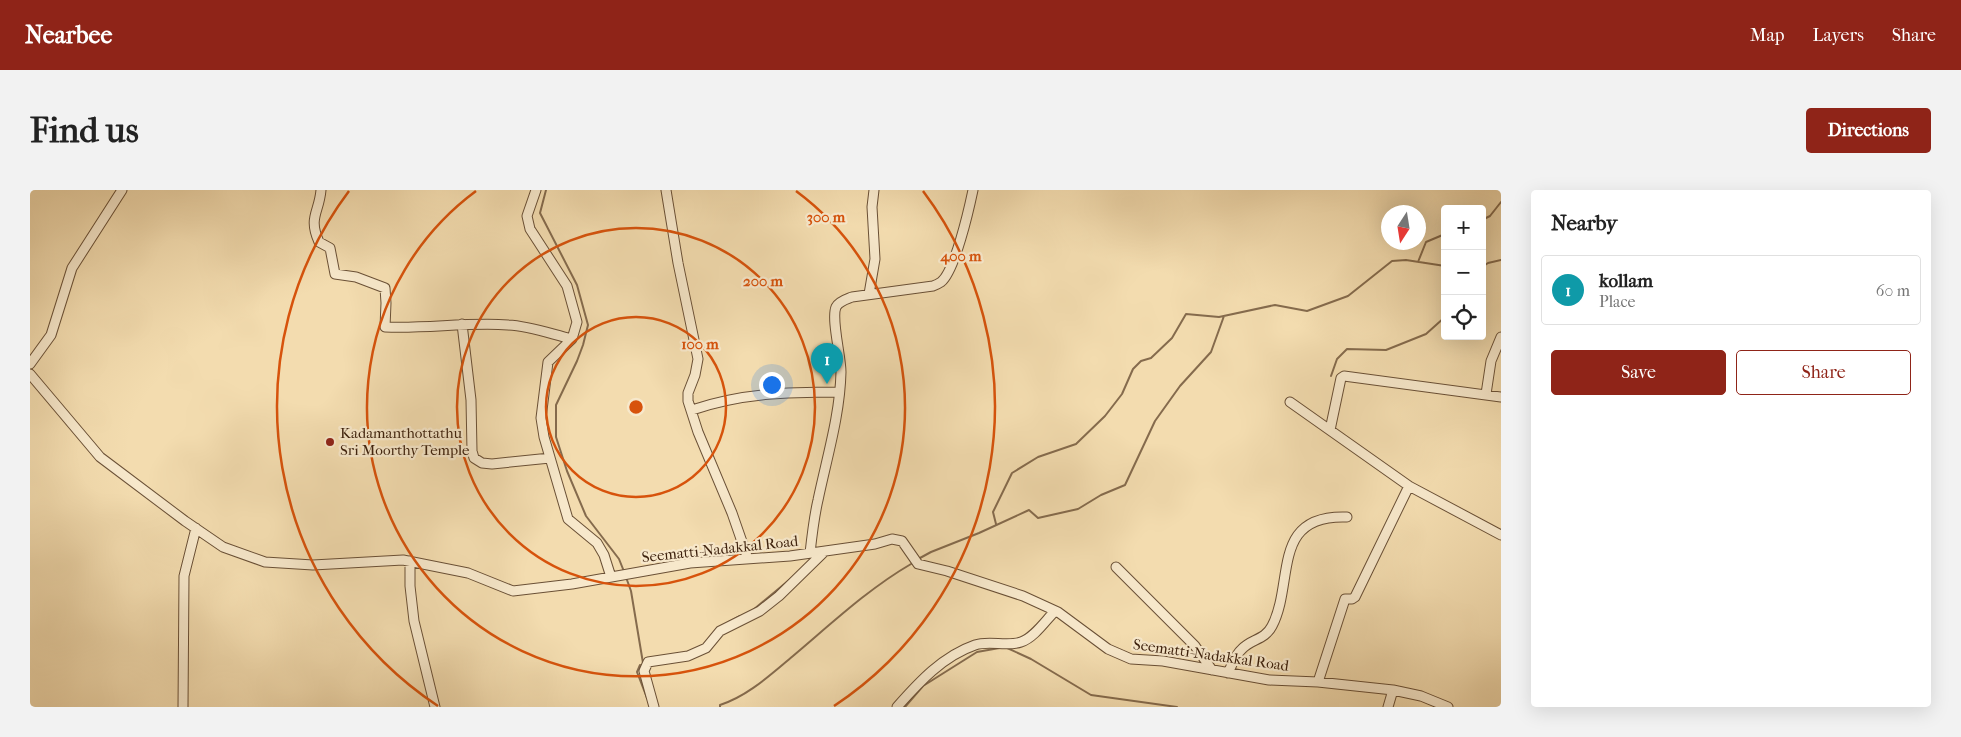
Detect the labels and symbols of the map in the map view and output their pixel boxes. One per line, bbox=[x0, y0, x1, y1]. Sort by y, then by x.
north arrow bbox=[1381, 205, 1426, 250]
text: 300 m bbox=[807, 208, 846, 226]
text: 400 m bbox=[939, 247, 982, 265]
text: 200 m bbox=[743, 272, 783, 290]
text: 100 m bbox=[681, 335, 719, 353]
pin: 1 bbox=[811, 343, 843, 384]
your location bbox=[759, 372, 785, 398]
centre of rings bbox=[627, 398, 645, 416]
place label: Kadamanthottathu Sri Moorthy Temple bbox=[340, 424, 470, 459]
marker: Kadamanthottathu Sri Moorthy Temple bbox=[324, 436, 336, 448]
street label: Seematti-Nadakkal Road bbox=[641, 532, 800, 566]
street label: Seematti-Nadakkal Road bbox=[1132, 635, 1291, 675]

